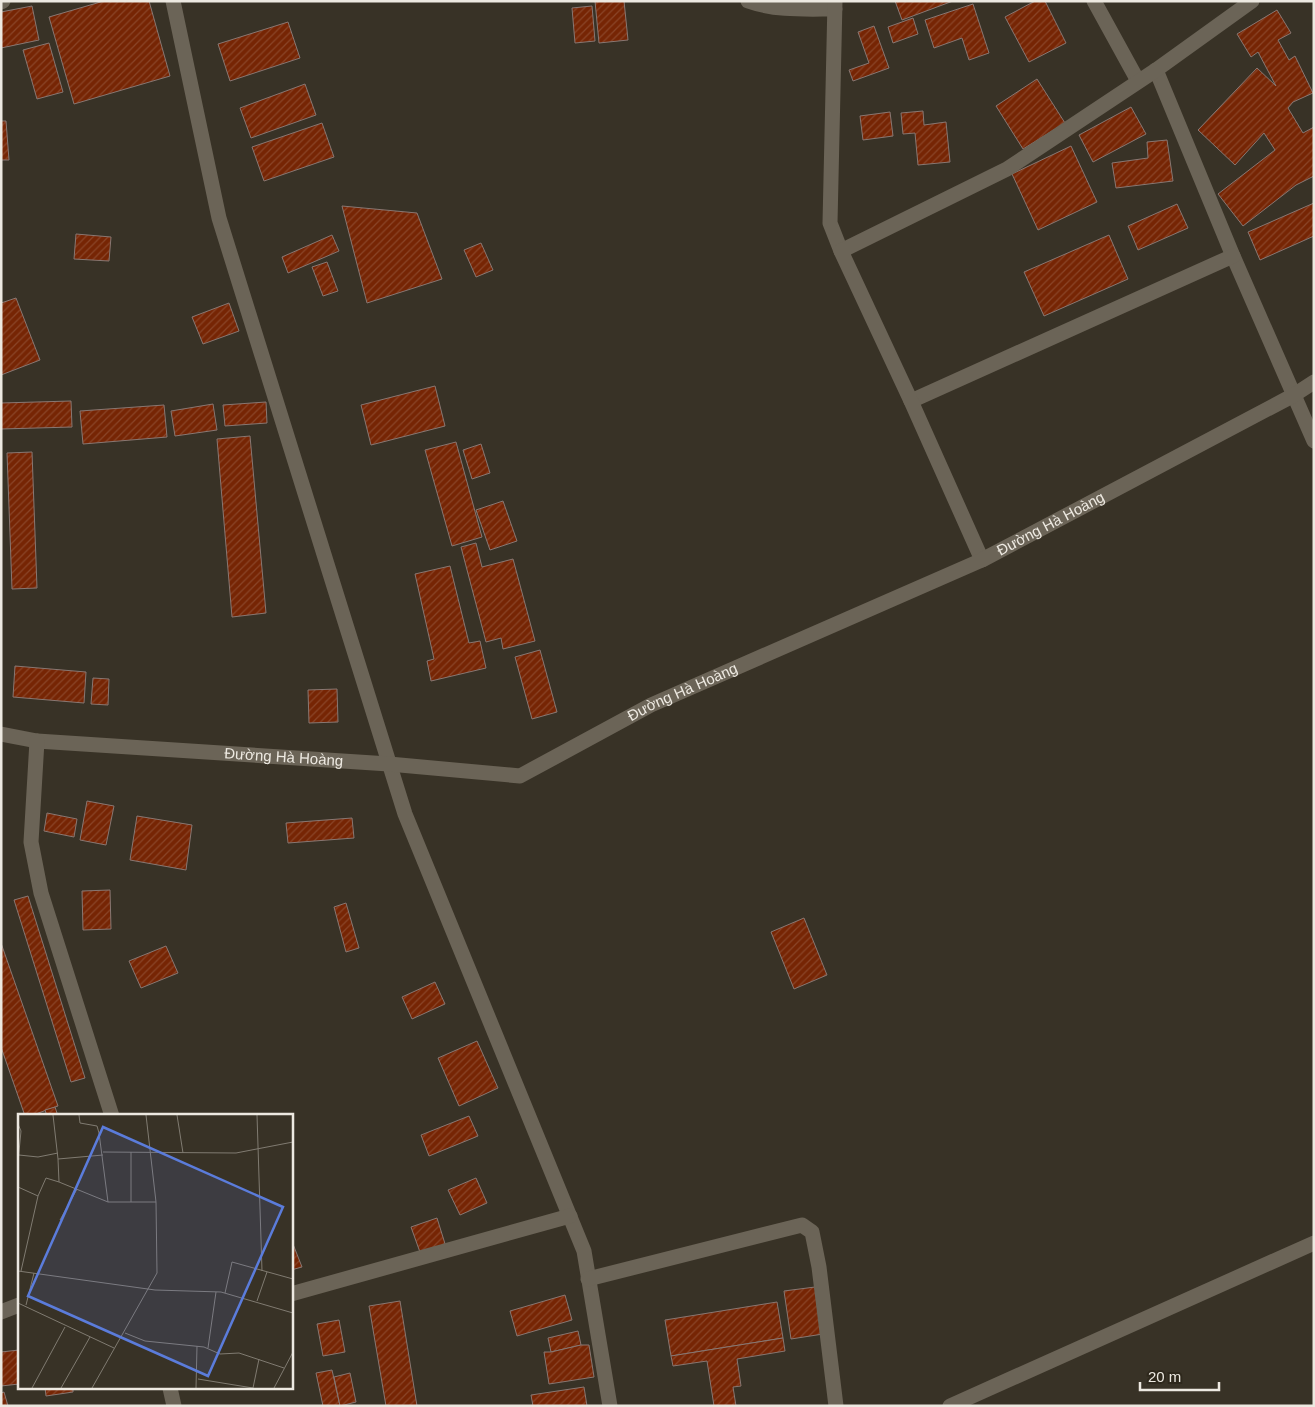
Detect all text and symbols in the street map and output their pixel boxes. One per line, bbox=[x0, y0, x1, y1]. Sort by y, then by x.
street label: Đường Hà Hoàng bbox=[994, 488, 1107, 559]
street label: Đường Hà Hoàng bbox=[624, 659, 740, 724]
street label: Đường Hà Hoàng bbox=[224, 744, 344, 769]
inset map bbox=[18, 1114, 292, 1390]
scale bar bbox=[1140, 1360, 1219, 1392]
text: 20 m bbox=[1148, 1368, 1181, 1385]

